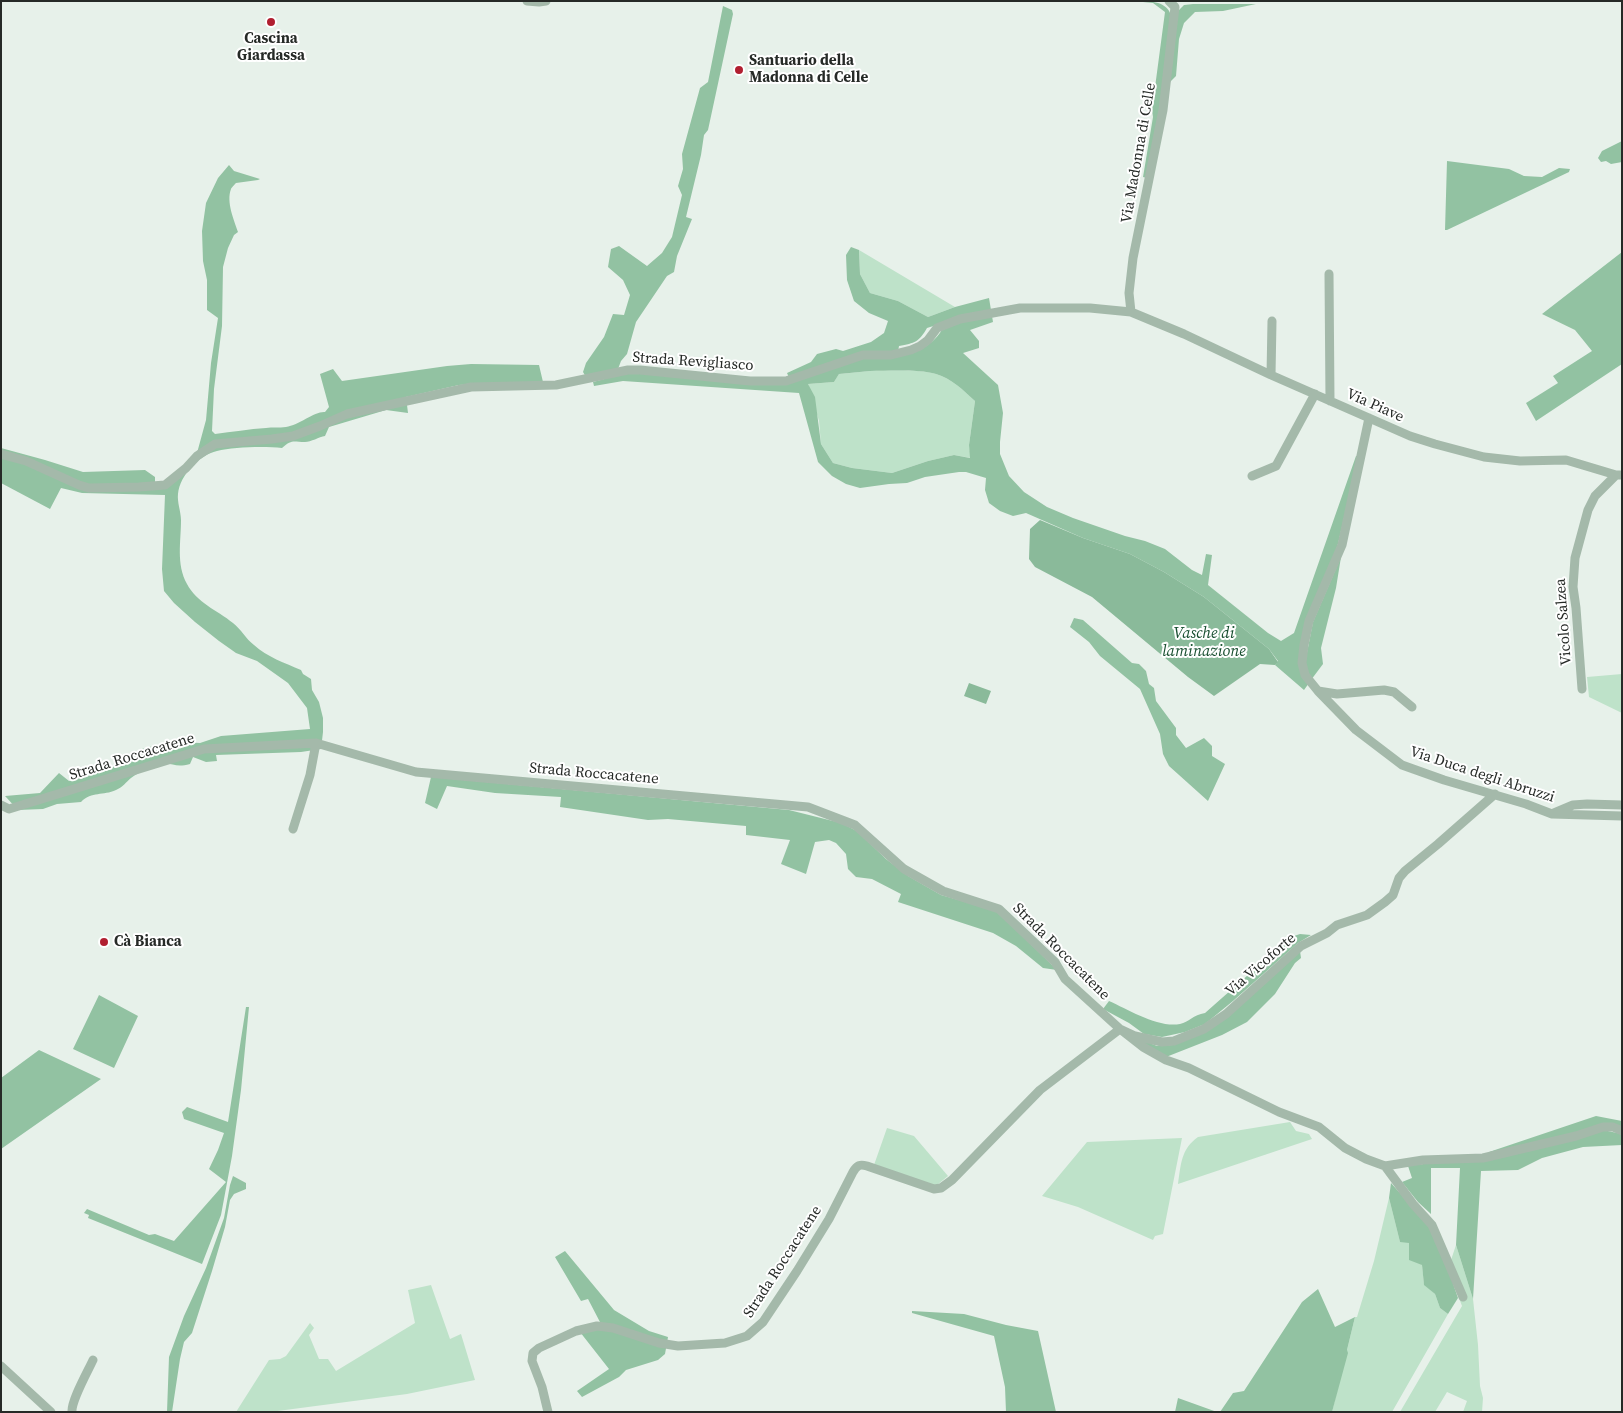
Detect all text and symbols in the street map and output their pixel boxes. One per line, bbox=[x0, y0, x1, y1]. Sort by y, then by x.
marker: Cascina Giardassa bbox=[265, 16, 277, 28]
place label: Cascina Giardassa bbox=[237, 30, 305, 65]
place label: Santuario della Madonna di Celle bbox=[749, 52, 868, 87]
marker: Santuario della Madonna di Celle bbox=[733, 64, 745, 76]
street label: Via Madonna di Celle bbox=[1118, 81, 1160, 225]
street label: Strada Revigliasco bbox=[632, 349, 754, 375]
street label: Via Piave bbox=[1343, 385, 1407, 427]
street label: Vicolo Salzea bbox=[1552, 578, 1576, 666]
water label: Vasche di laminazione bbox=[1162, 624, 1246, 662]
street label: Strada Roccacatene bbox=[67, 729, 197, 785]
street label: Via Duca degli Abruzzi bbox=[1407, 743, 1557, 807]
street label: Strada Roccacatene bbox=[528, 759, 660, 789]
street label: Strada Roccacatene bbox=[1009, 900, 1113, 1004]
street label: Via Vicoforte bbox=[1222, 930, 1300, 1000]
place label: Cà Bianca bbox=[114, 933, 182, 951]
marker: Cà Bianca bbox=[98, 936, 110, 948]
street label: Strada Roccacatene bbox=[740, 1203, 826, 1321]

